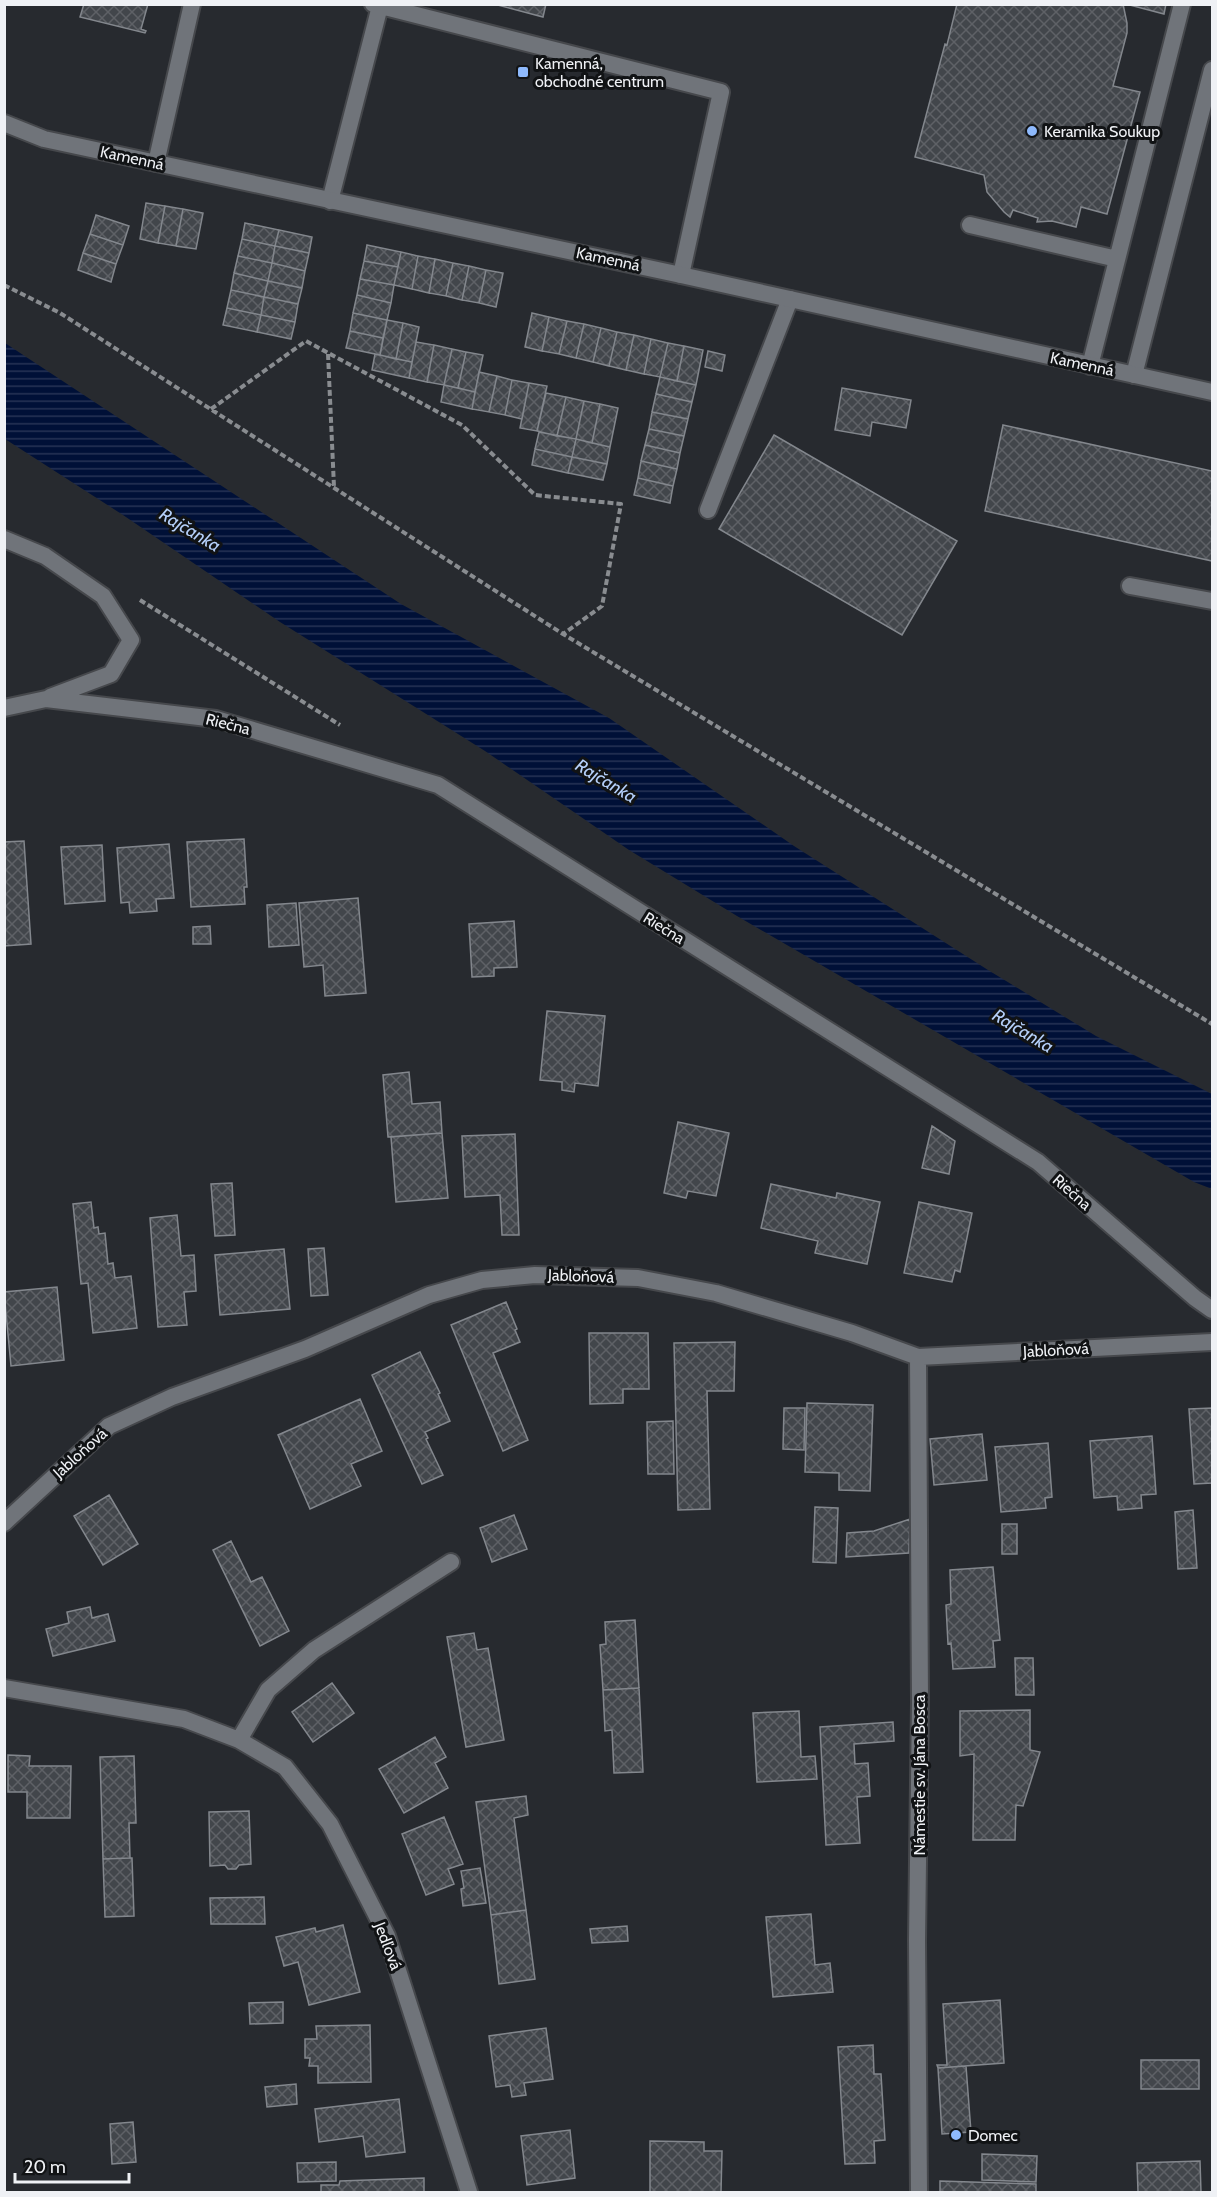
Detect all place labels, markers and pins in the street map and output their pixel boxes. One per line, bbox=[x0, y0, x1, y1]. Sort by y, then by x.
place label: Kamenná, obchodné centrum bbox=[535, 54, 664, 91]
marker: Kamenná, obchodné centrum bbox=[516, 65, 530, 79]
place label: Keramika Soukup bbox=[1044, 122, 1160, 141]
marker: Keramika Soukup bbox=[1025, 124, 1039, 138]
place label: Domec bbox=[968, 2126, 1018, 2145]
marker: Domec bbox=[949, 2128, 963, 2142]

